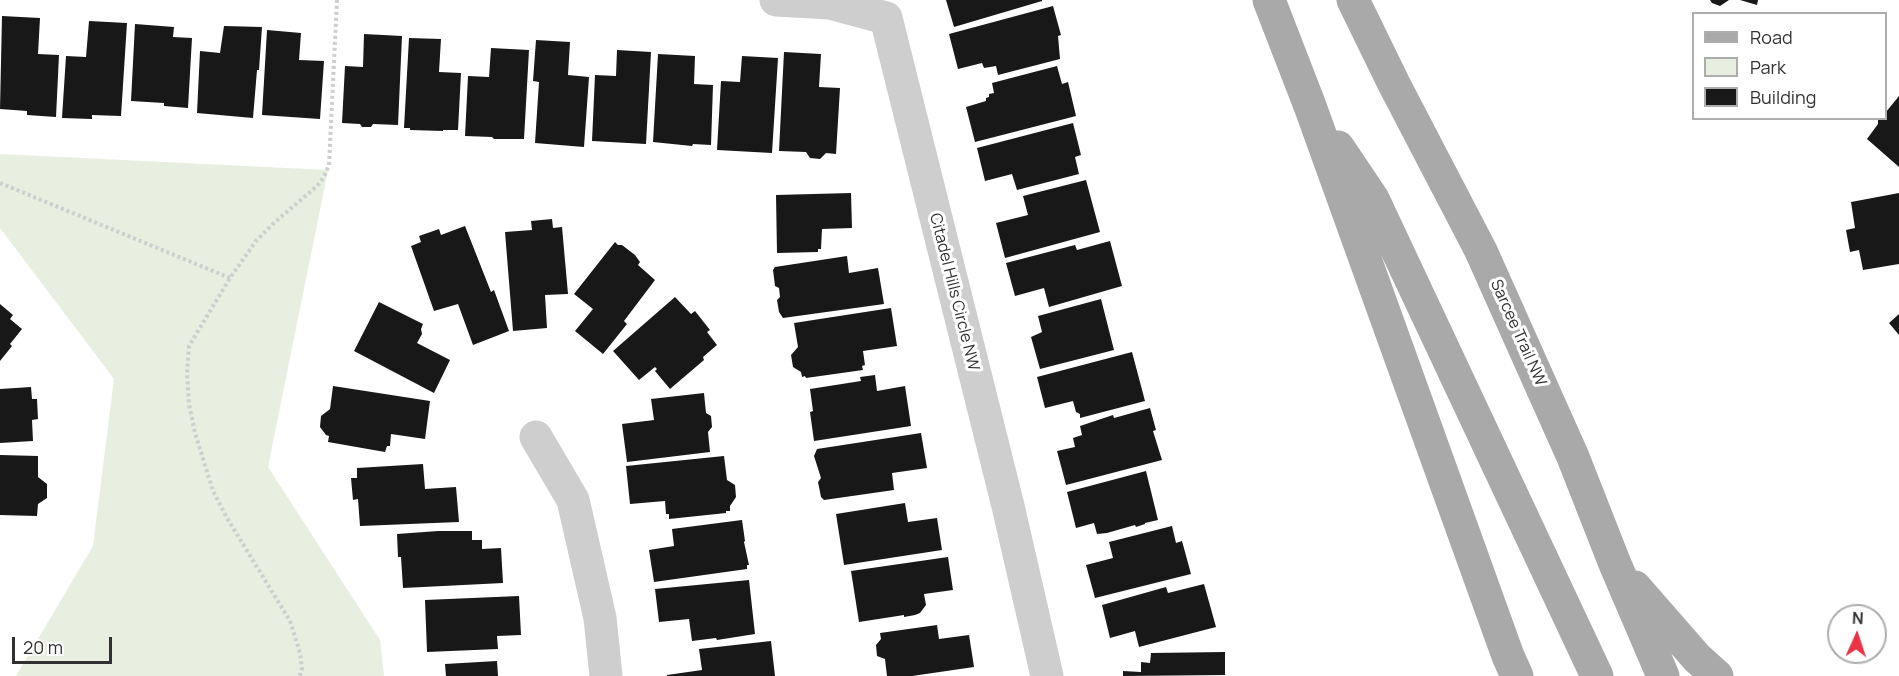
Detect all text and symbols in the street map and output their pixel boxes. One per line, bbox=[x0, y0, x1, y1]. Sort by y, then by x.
legend bbox=[1692, 12, 1887, 120]
text: Road bbox=[1750, 25, 1793, 49]
text: Park bbox=[1750, 55, 1786, 79]
text: Building bbox=[1750, 85, 1816, 109]
street label: Citadel Hills Circle NW bbox=[925, 211, 983, 373]
street label: Sarcee Trail NW bbox=[1486, 277, 1550, 389]
north arrow bbox=[1827, 604, 1887, 664]
text: N bbox=[1852, 607, 1864, 629]
scale bar bbox=[15, 625, 116, 663]
text: 20 m bbox=[23, 635, 63, 659]

